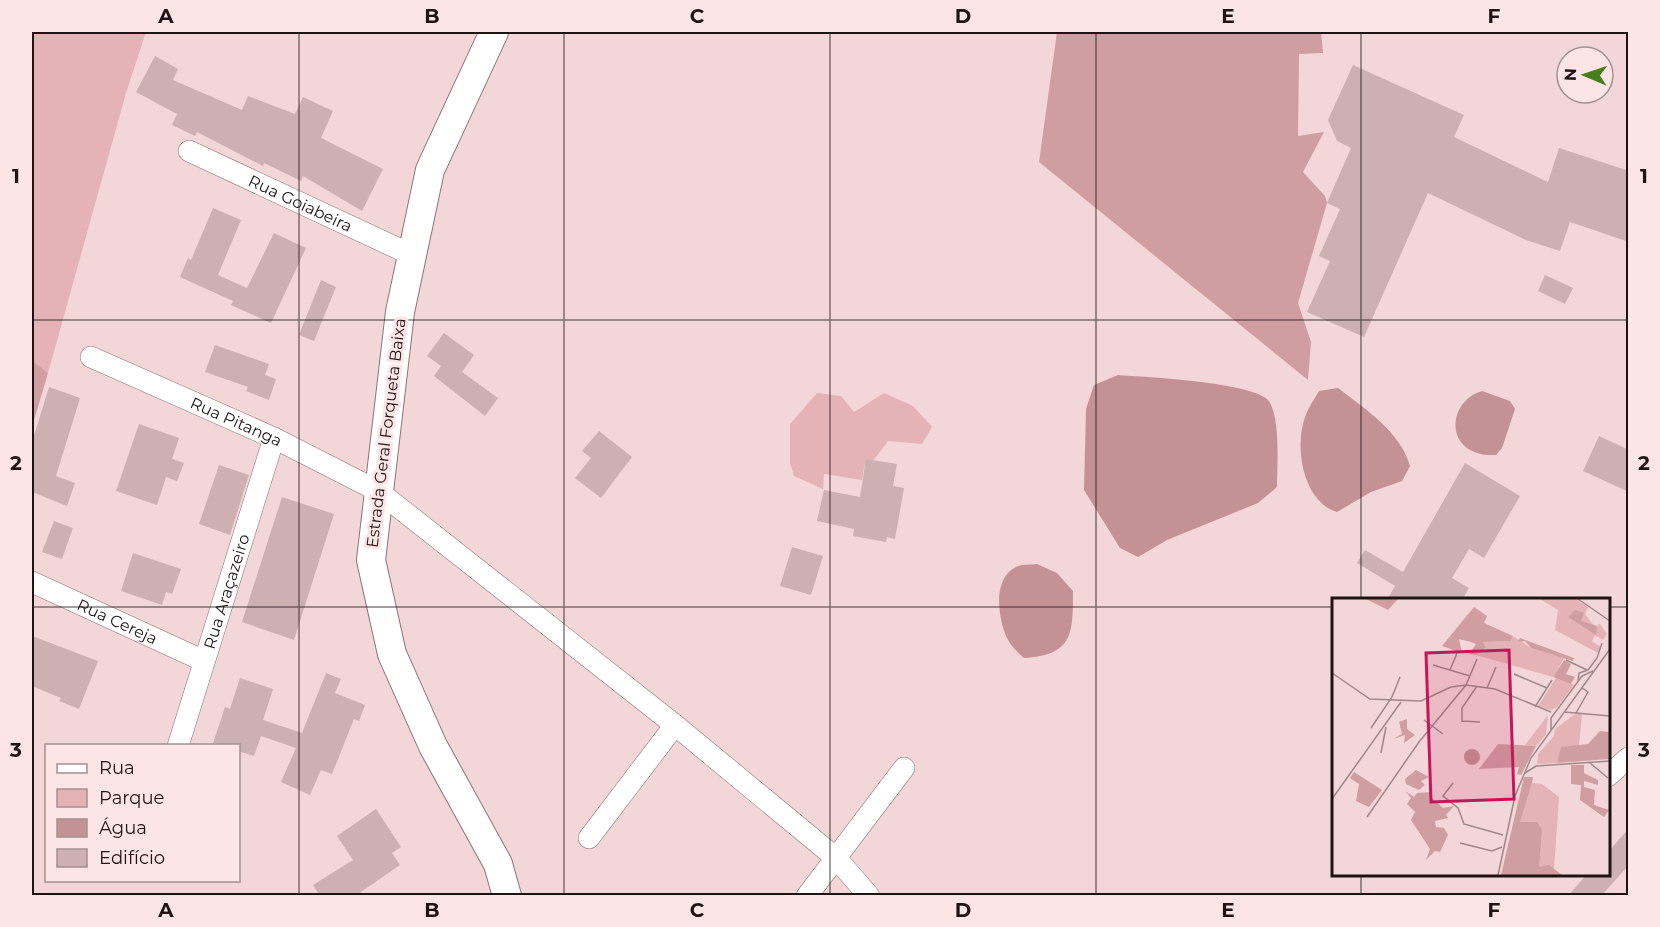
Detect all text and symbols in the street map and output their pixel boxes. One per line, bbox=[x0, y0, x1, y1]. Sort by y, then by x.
text: A bbox=[157, 4, 174, 28]
text: B bbox=[424, 4, 440, 28]
text: C bbox=[690, 4, 705, 28]
text: D bbox=[955, 4, 971, 28]
text: E bbox=[1221, 4, 1235, 28]
text: F bbox=[1488, 4, 1501, 28]
north arrow bbox=[1555, 45, 1615, 105]
text: N bbox=[1561, 68, 1580, 81]
text: 1 bbox=[12, 164, 20, 188]
text: 1 bbox=[1640, 164, 1648, 188]
street label: Rua Goiabeira bbox=[246, 171, 355, 235]
street label: Estrada Geral Forqueta Baixa bbox=[362, 317, 410, 549]
street label: Rua Pitanga bbox=[187, 393, 286, 450]
text: 2 bbox=[10, 451, 22, 475]
text: 2 bbox=[1638, 451, 1650, 475]
street label: Rua Araçazeiro bbox=[199, 531, 253, 651]
street label: Rua Cereja bbox=[74, 595, 161, 648]
inset map bbox=[1332, 598, 1609, 876]
text: 3 bbox=[9, 738, 22, 762]
text: 3 bbox=[1637, 738, 1650, 762]
legend bbox=[45, 744, 240, 882]
text: Rua bbox=[99, 757, 135, 779]
text: Parque bbox=[99, 787, 165, 809]
text: Água bbox=[99, 817, 147, 839]
text: Edifício bbox=[99, 847, 165, 869]
text: A bbox=[157, 898, 174, 922]
text: B bbox=[424, 898, 440, 922]
text: C bbox=[690, 898, 705, 922]
text: D bbox=[955, 898, 971, 922]
text: E bbox=[1221, 898, 1235, 922]
text: F bbox=[1488, 898, 1501, 922]

